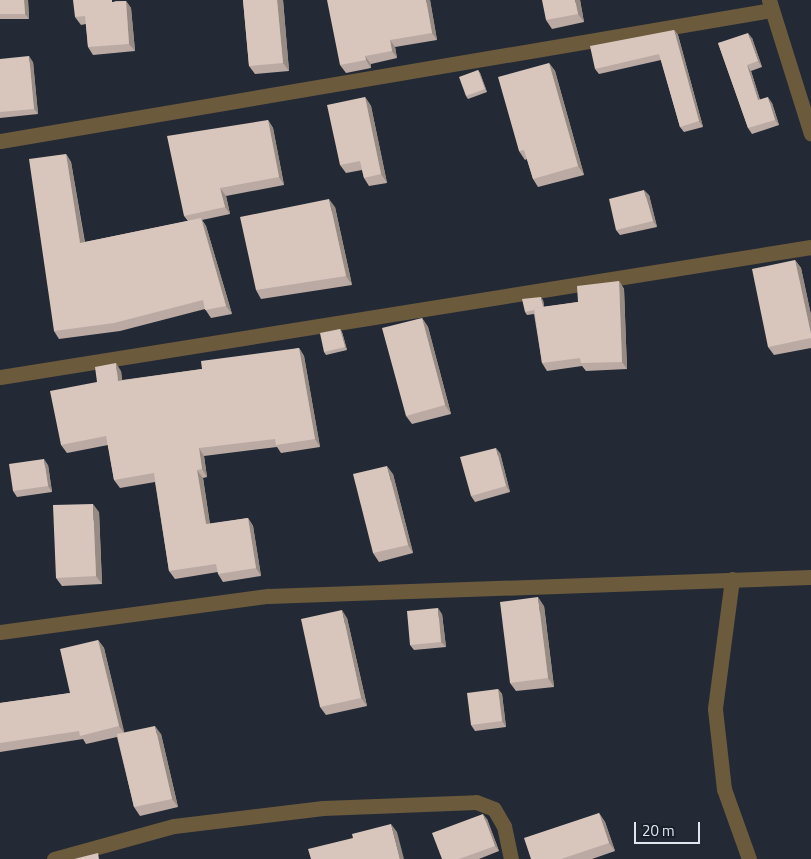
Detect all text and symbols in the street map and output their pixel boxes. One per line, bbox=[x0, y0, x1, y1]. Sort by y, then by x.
scale bar bbox=[636, 812, 702, 844]
text: 20 m bbox=[642, 819, 675, 842]

